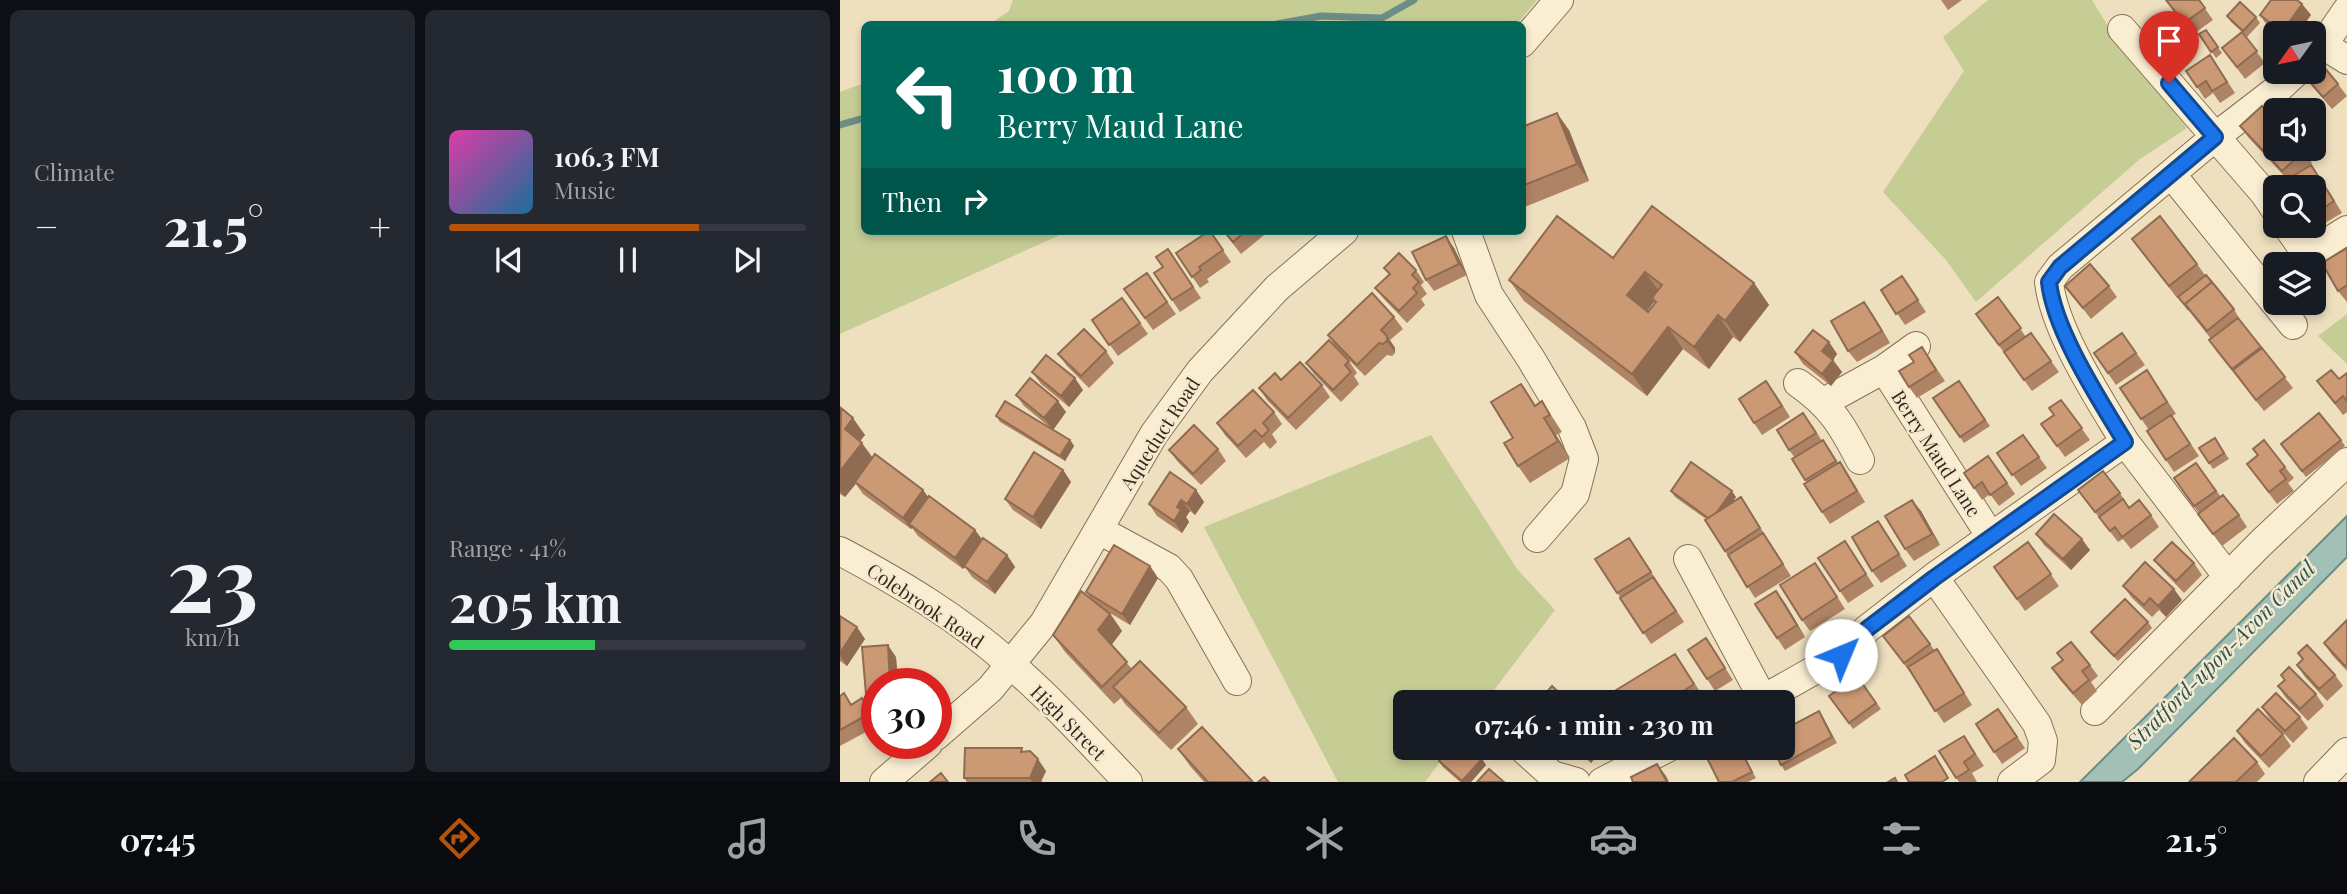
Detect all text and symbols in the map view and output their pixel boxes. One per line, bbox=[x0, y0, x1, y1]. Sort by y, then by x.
pin bbox=[2139, 11, 2199, 83]
north arrow bbox=[2263, 21, 2326, 84]
map controls bbox=[2263, 21, 2326, 315]
icon: arrive bbox=[2150, 22, 2188, 60]
text: 100 m bbox=[997, 40, 1135, 105]
icon: left bbox=[882, 49, 973, 140]
button: sound bbox=[2263, 98, 2326, 161]
text: Berry Maud Lane bbox=[997, 103, 1244, 146]
text: 106.3 FM bbox=[554, 139, 660, 174]
text: Climate bbox=[34, 156, 115, 187]
text: Music bbox=[554, 174, 615, 205]
button: search bbox=[2263, 175, 2326, 238]
icon: right bbox=[956, 182, 994, 220]
text: Then bbox=[882, 184, 942, 219]
text: 21.5° bbox=[164, 191, 264, 260]
text: − bbox=[34, 200, 59, 251]
text: + bbox=[369, 200, 391, 251]
icon: previous bbox=[490, 241, 528, 279]
icon: pause bbox=[609, 241, 647, 279]
icon: next bbox=[728, 241, 766, 279]
button: layers bbox=[2263, 252, 2326, 315]
street label: Aqueduct Road bbox=[1112, 372, 1205, 495]
street label: Berry Maud Lane bbox=[1886, 384, 1988, 522]
text: 23 bbox=[166, 515, 259, 636]
text: Range · 41% bbox=[449, 532, 566, 563]
water label: Stratford-upon-Avon Canal bbox=[2119, 553, 2321, 755]
street label: Colebrook Road bbox=[862, 556, 990, 654]
text: 205 km bbox=[449, 567, 622, 636]
position arrow bbox=[1804, 618, 1878, 692]
text: km/h bbox=[185, 621, 240, 652]
speed limit sign: 30 bbox=[861, 668, 952, 759]
street label: High Street bbox=[1026, 679, 1113, 766]
text: 07:46 · 1 min · 230 m bbox=[1474, 707, 1714, 742]
icon: directions bbox=[435, 814, 484, 863]
icon: music bbox=[724, 814, 773, 863]
icon: phone bbox=[1012, 814, 1061, 863]
icon: climate bbox=[1300, 814, 1349, 863]
icon: car bbox=[1589, 814, 1638, 863]
icon: filters bbox=[1877, 814, 1926, 863]
text: 07:45 bbox=[120, 817, 196, 860]
text: 21.5° bbox=[2166, 817, 2227, 860]

